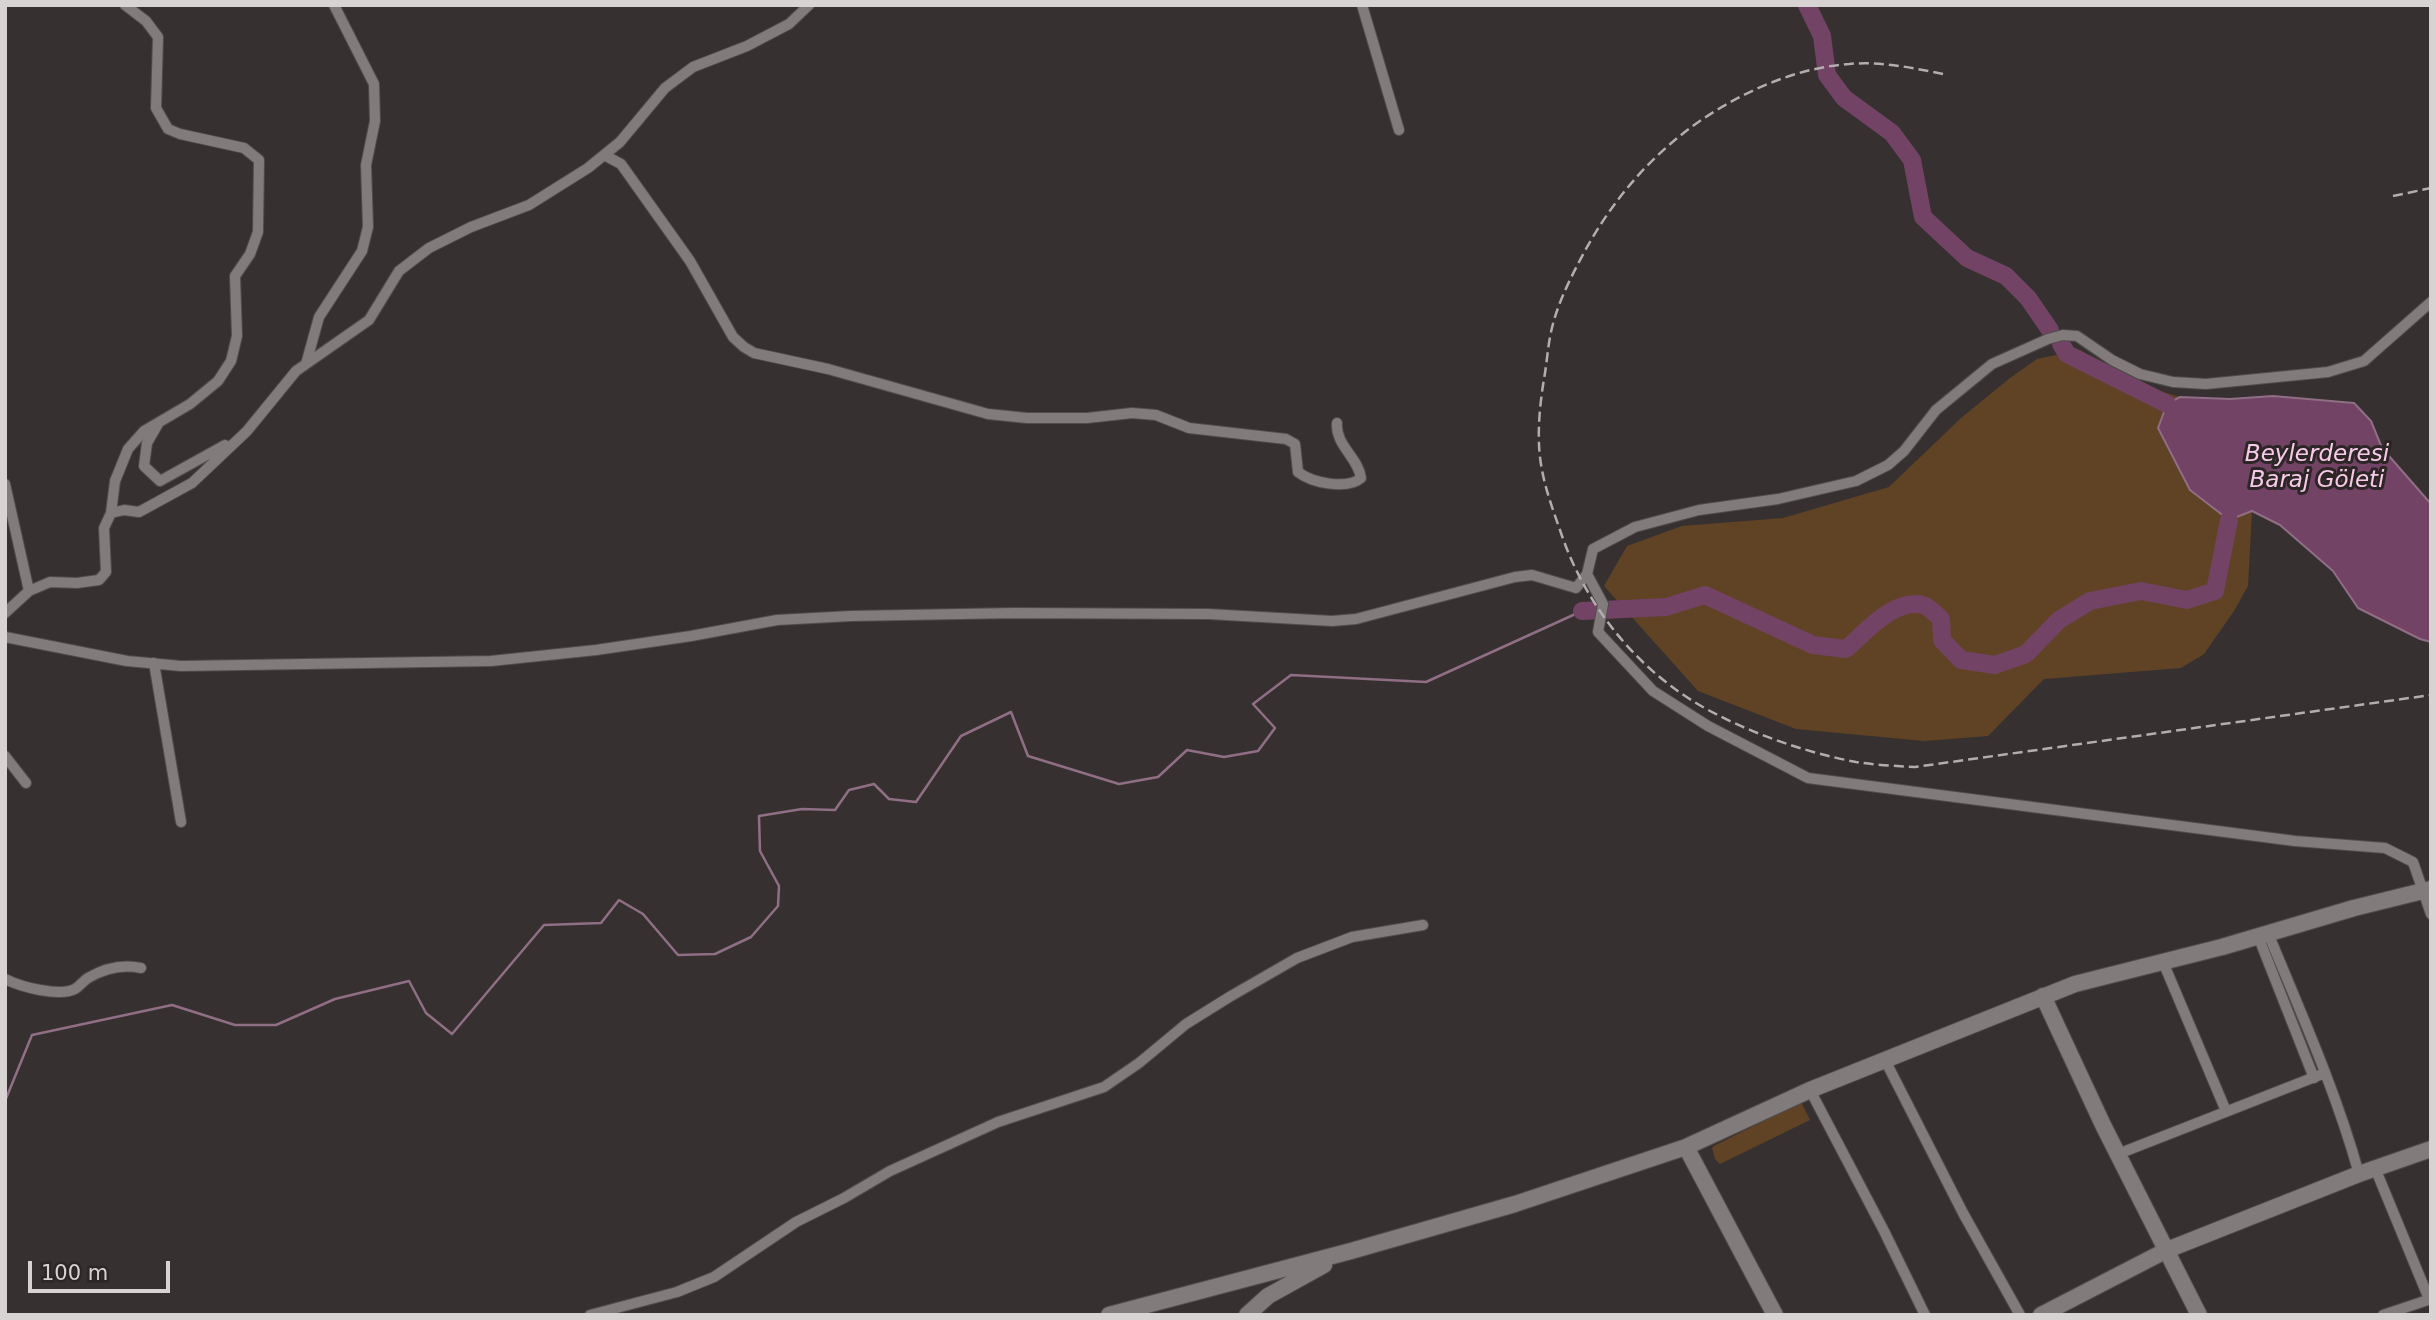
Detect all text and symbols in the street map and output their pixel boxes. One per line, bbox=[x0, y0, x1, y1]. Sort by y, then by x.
water label: Beylerderesi Baraj Göleti bbox=[2245, 441, 2389, 495]
scale bar bbox=[32, 1246, 173, 1290]
text: 100 m bbox=[41, 1261, 108, 1285]

